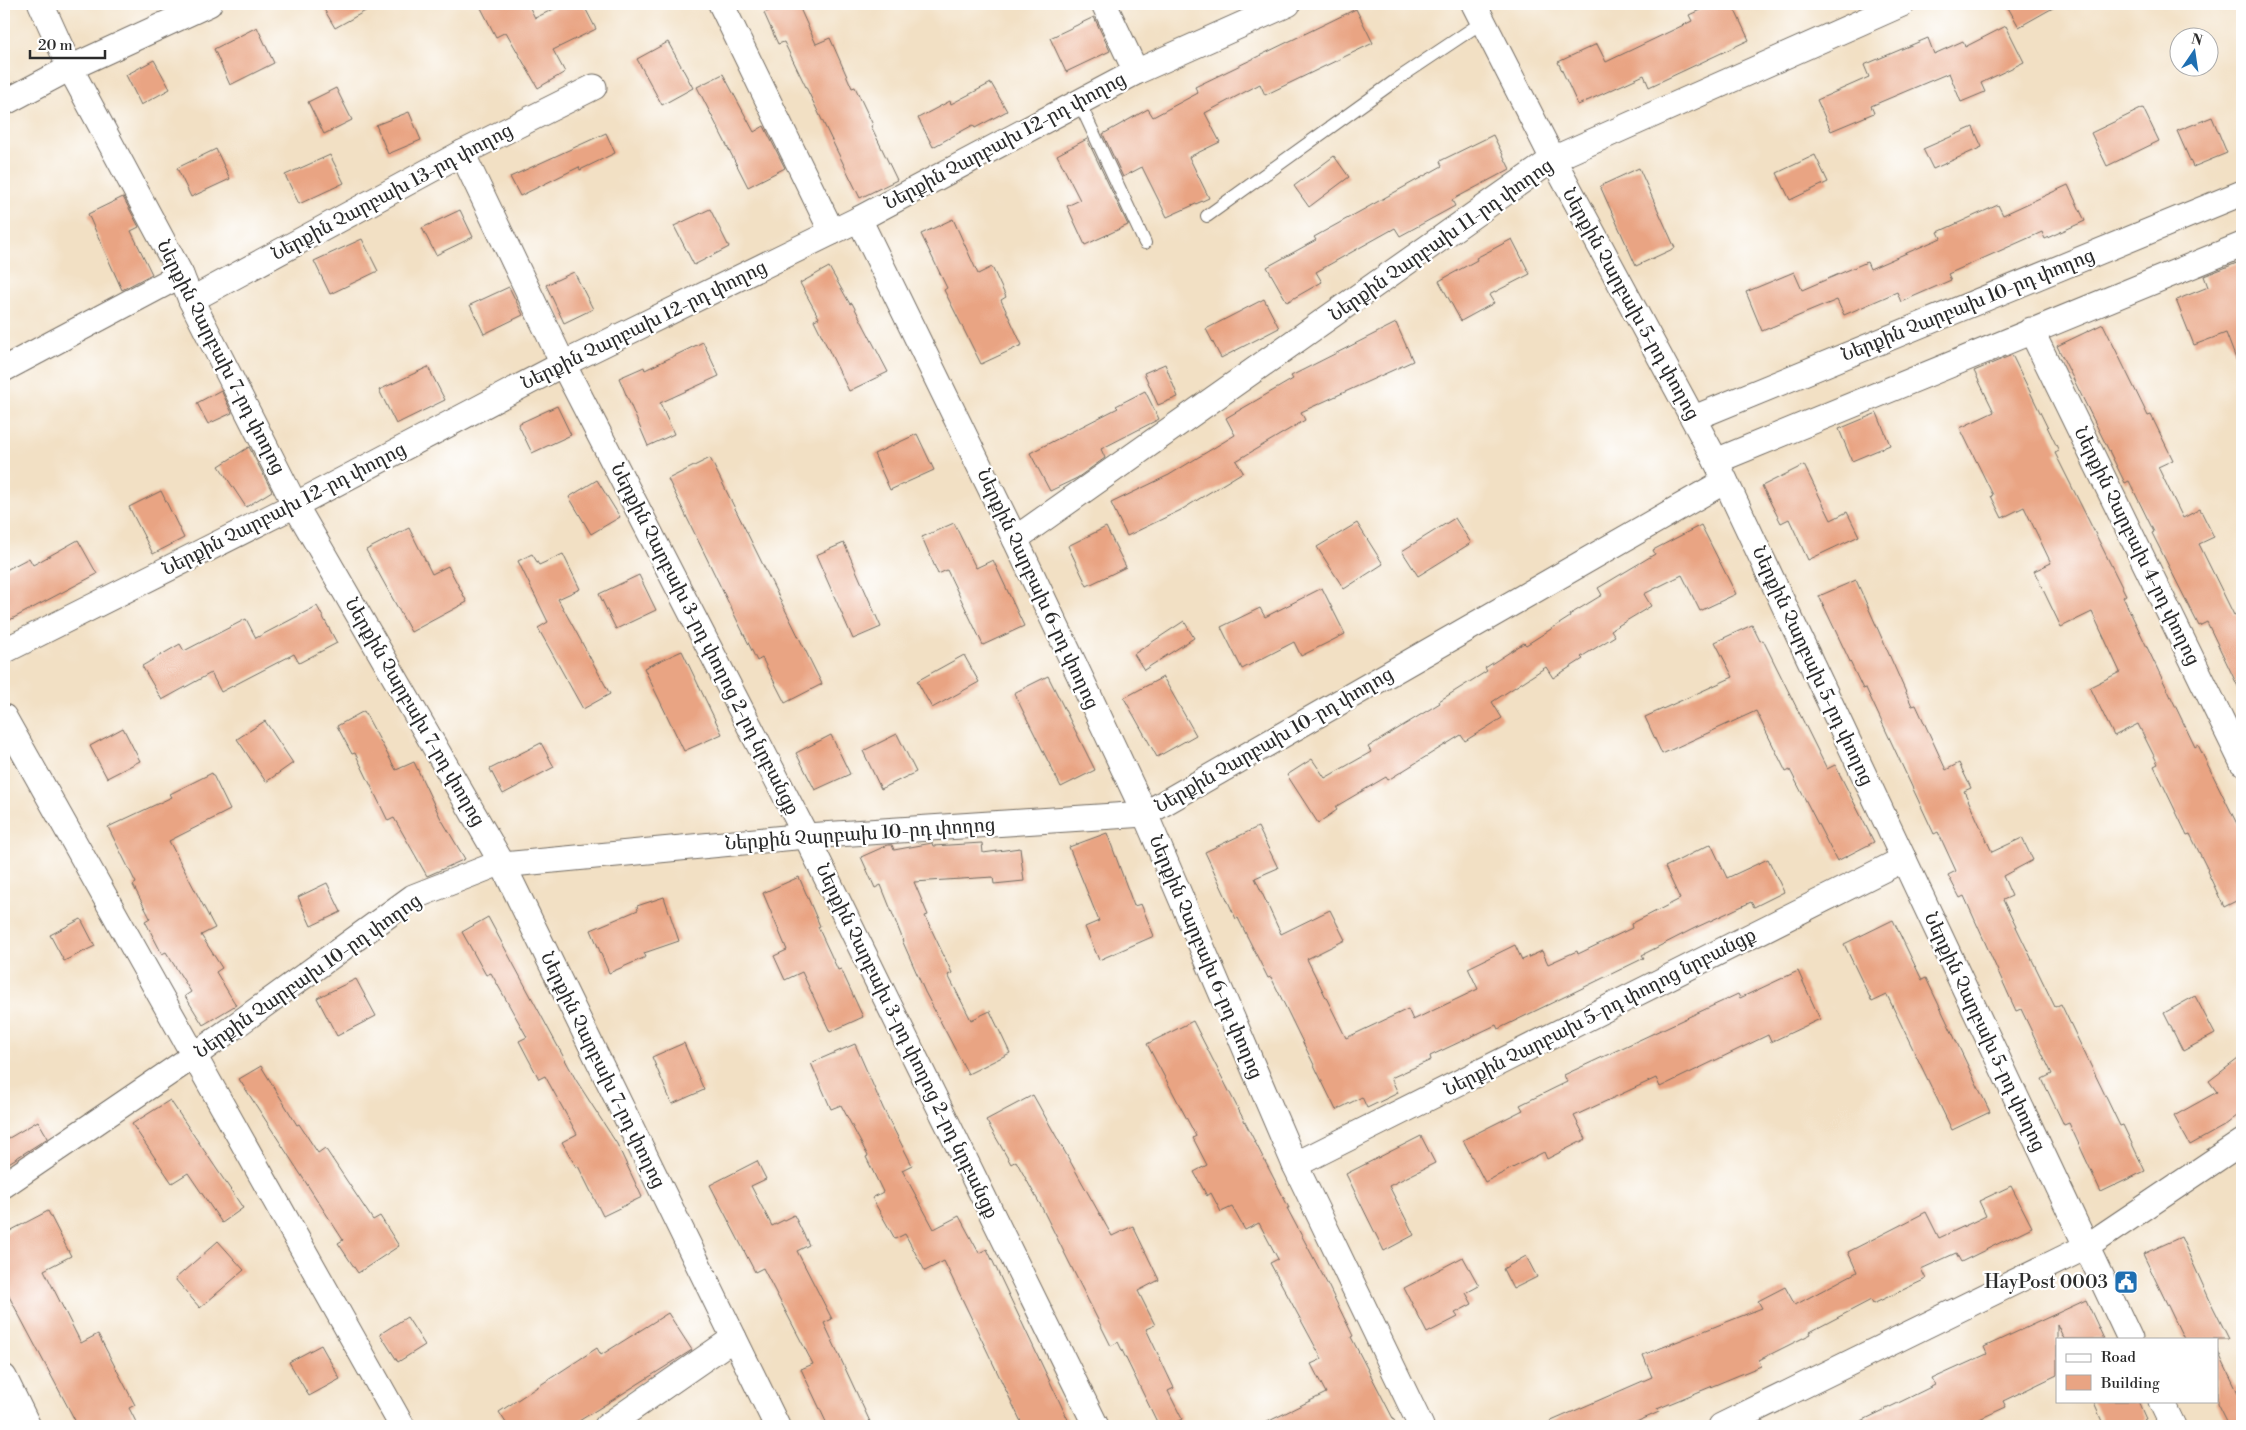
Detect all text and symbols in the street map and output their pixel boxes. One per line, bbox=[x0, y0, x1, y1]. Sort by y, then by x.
scale bar bbox=[30, 28, 105, 60]
north arrow bbox=[2168, 28, 2218, 78]
text: N bbox=[2189, 30, 2204, 50]
text: 20 m bbox=[38, 36, 73, 55]
street label: Ներքին Չարբախ 12-րդ փողոց bbox=[880, 67, 1130, 215]
street label: Ներքին Չարբախ 13-րդ փողոց bbox=[267, 118, 517, 266]
street label: Ներքին Չարբախ 11-րդ փողոց bbox=[1324, 153, 1558, 327]
street label: Ներքին Չարբախ 5-րդ փողոց bbox=[1557, 184, 1705, 424]
street label: Ներքին Չարբախ 7-րդ փողոց bbox=[151, 236, 291, 478]
street label: Ներքին Չարբախ 10-րդ փողոց bbox=[1838, 243, 2098, 367]
street label: Ներքին Չարբախ 12-րդ փողոց bbox=[517, 255, 771, 395]
street label: Ներքին Չարբախ 4-րդ փողոց bbox=[2069, 423, 2205, 669]
street label: Ներքին Չարբախ 12-րդ փողոց bbox=[158, 437, 410, 581]
street label: Ներքին Չարբախ 3-րդ փողոց 2-րդ նրբանցք bbox=[605, 459, 805, 819]
street label: Ներքին Չարբախ 6-րդ փողոց bbox=[972, 465, 1104, 713]
street label: Ներքին Չարբախ 5-րդ փողոց bbox=[1747, 542, 1879, 790]
street label: Ներքին Չարբախ 7-րդ փողոց bbox=[340, 593, 490, 831]
street label: Ներքին Չարբախ 10-րդ փողոց bbox=[1151, 662, 1397, 818]
street label: Ներքին Չարբախ 10-րդ փողոց bbox=[724, 813, 996, 855]
street label: Ներքին Չարբախ 6-րդ փողոց bbox=[1144, 831, 1268, 1083]
street label: Ներքին Չարբախ 3-րդ փողոց 2-րդ նրբանցք bbox=[810, 860, 1004, 1222]
street label: Ներքին Չարբախ 10-րդ փողոց bbox=[190, 888, 426, 1064]
street label: Ներքին Չարբախ 5-րդ փողոց bbox=[1919, 908, 2051, 1156]
street label: Ներքին Չարբախ 5-րդ փողոց նրբանցք bbox=[1440, 923, 1760, 1101]
street label: Ներքին Չարբախ 7-րդ փողոց bbox=[535, 948, 671, 1192]
public building icon: HayPost 0003 bbox=[2113, 1269, 2139, 1295]
place label: HayPost 0003 bbox=[1984, 1270, 2108, 1294]
legend bbox=[2056, 1338, 2218, 1402]
text: Road bbox=[2101, 1348, 2136, 1367]
text: Building bbox=[2100, 1374, 2160, 1393]

